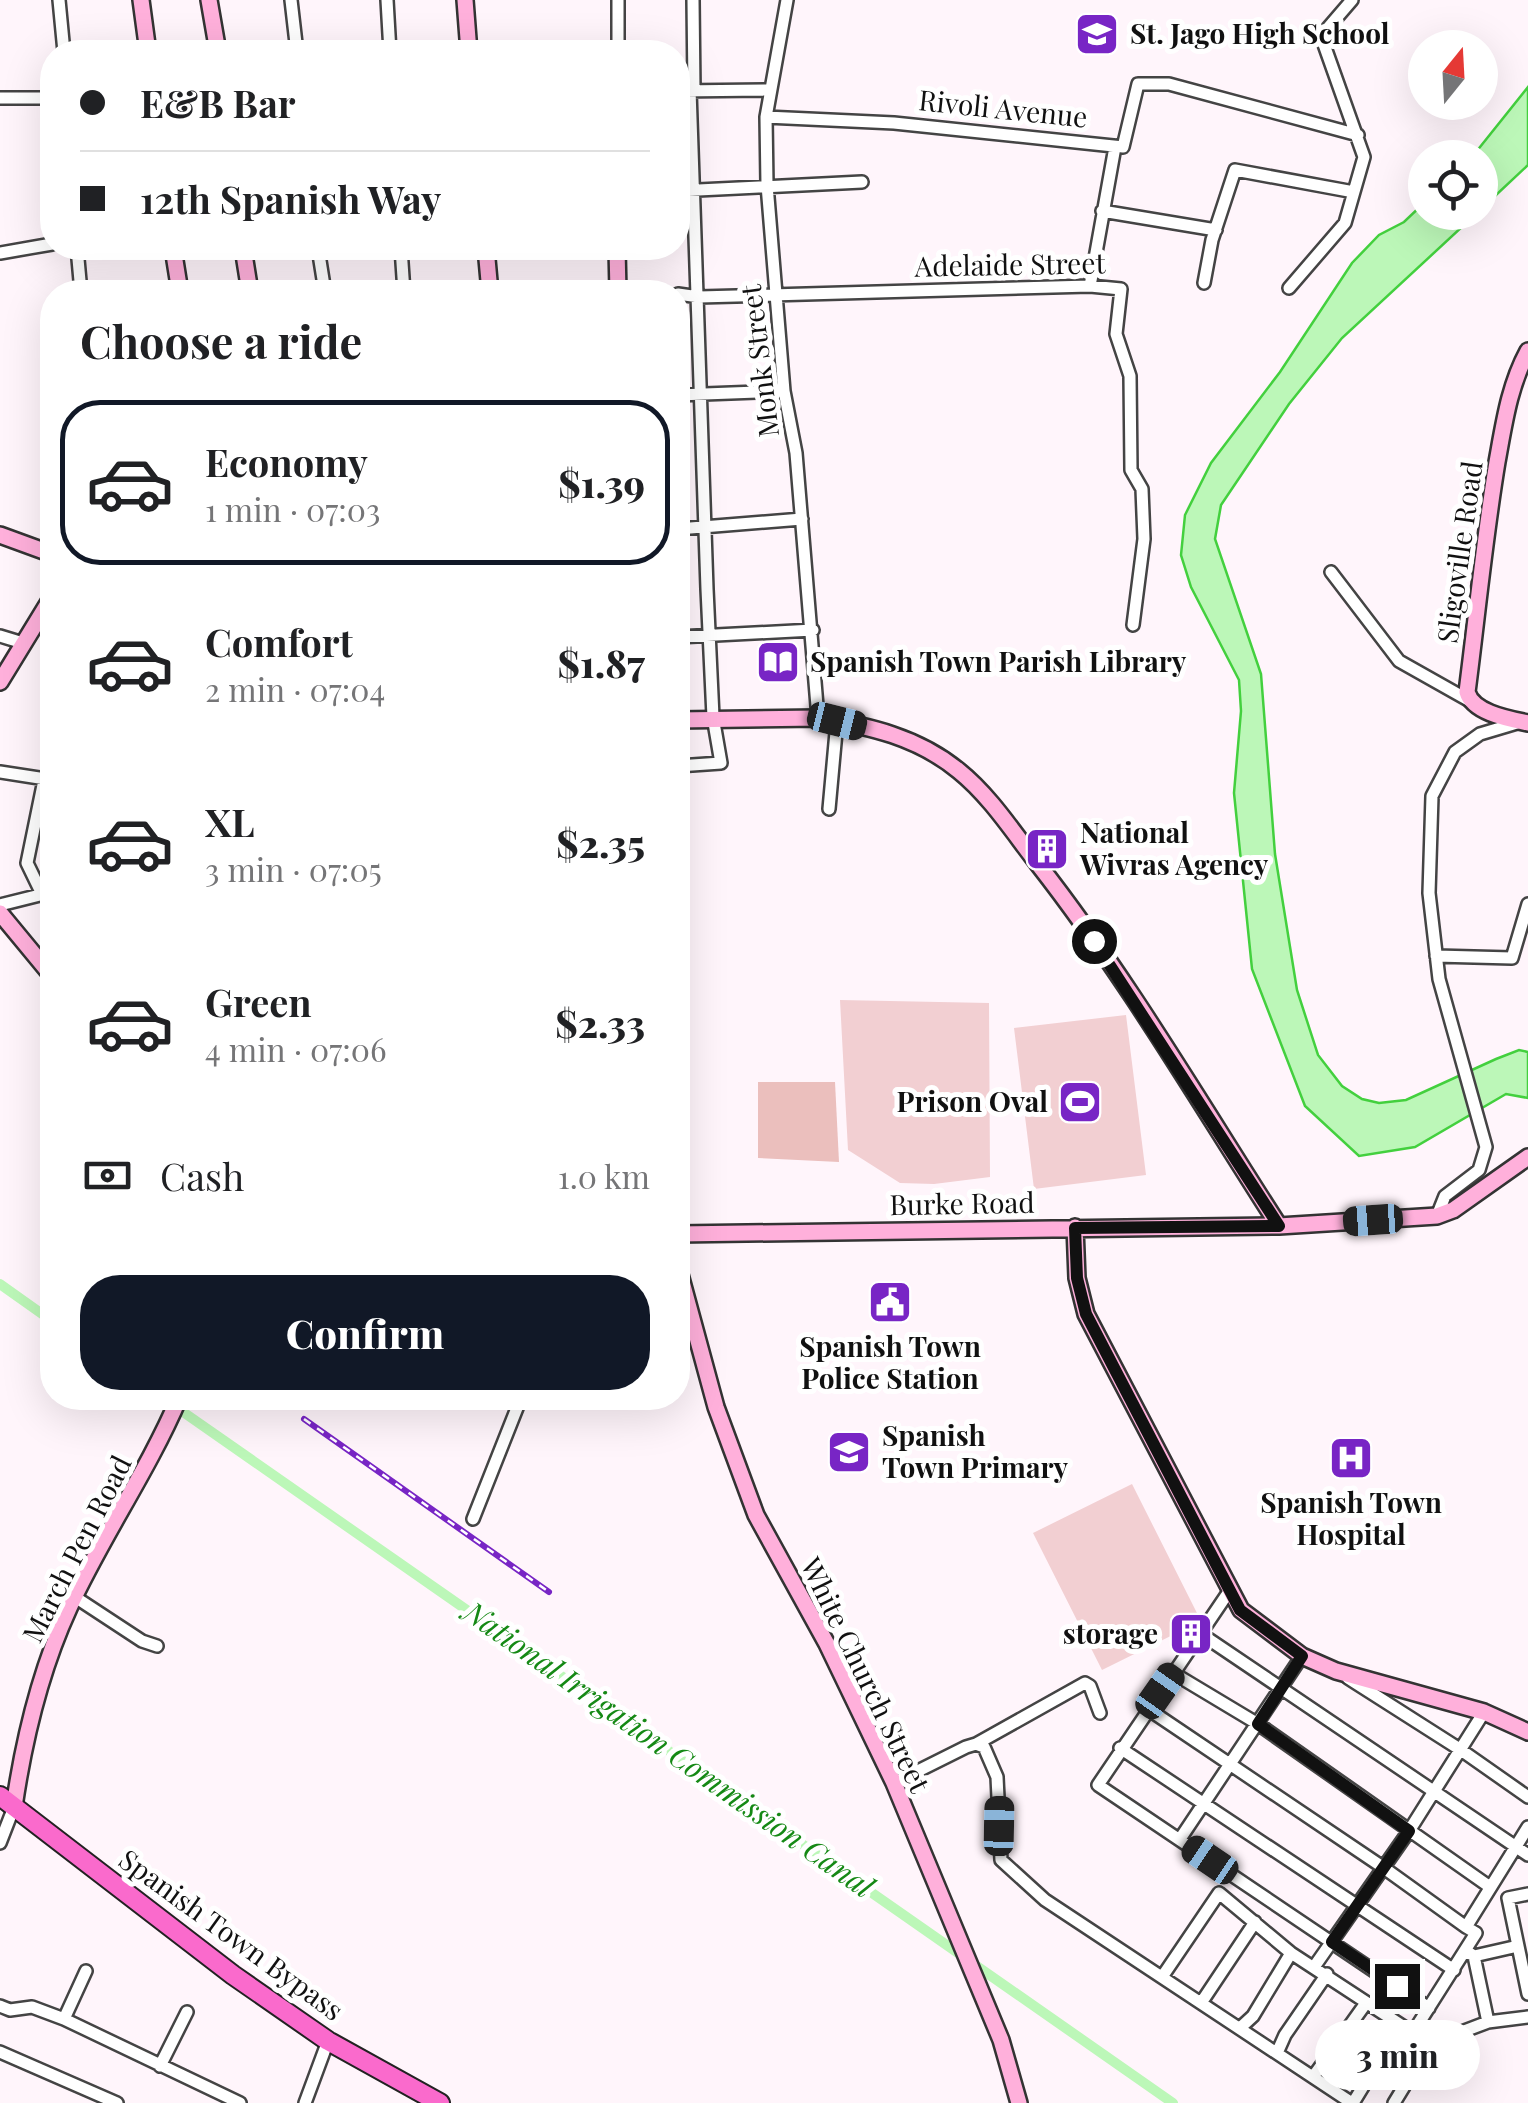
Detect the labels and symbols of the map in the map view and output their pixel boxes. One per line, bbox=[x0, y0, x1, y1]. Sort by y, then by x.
school or university icon: St. Jago High School bbox=[1074, 11, 1120, 57]
place label: St. Jago High School bbox=[1130, 14, 1390, 51]
north arrow bbox=[1408, 30, 1498, 120]
street label: Rivoli Avenue bbox=[917, 80, 1089, 135]
street label: Adelaide Street bbox=[913, 243, 1107, 284]
street label: Monk Street bbox=[731, 282, 786, 439]
street label: Sligoville Road bbox=[1427, 458, 1490, 645]
library icon: Spanish Town Parish Library bbox=[755, 639, 801, 685]
place label: Spanish Town Parish Library bbox=[810, 642, 1187, 679]
car bbox=[804, 699, 870, 743]
place label: National Wivras Agency bbox=[1079, 813, 1269, 882]
building icon: National Wivras Agency bbox=[1024, 826, 1070, 872]
route start bbox=[1072, 919, 1117, 964]
sports icon: Prison Oval bbox=[1057, 1079, 1103, 1125]
place label: Prison Oval bbox=[896, 1082, 1048, 1119]
street label: Burke Road bbox=[889, 1183, 1035, 1222]
car bbox=[1342, 1203, 1404, 1237]
public building icon: Spanish Town Police Station bbox=[867, 1279, 913, 1325]
place label: Spanish Town Police Station bbox=[799, 1327, 981, 1396]
place label: Spanish Town Primary bbox=[882, 1416, 1069, 1485]
school or university icon: Spanish Town Primary bbox=[826, 1429, 872, 1475]
hospital icon: Spanish Town Hospital bbox=[1328, 1435, 1374, 1481]
street label: March Pen Road bbox=[13, 1449, 139, 1648]
place label: Spanish Town Hospital bbox=[1260, 1483, 1442, 1552]
street label: White Church Street bbox=[793, 1550, 940, 1799]
water label: National Irrigation Commission Canal bbox=[454, 1589, 884, 1907]
building icon: storage bbox=[1168, 1611, 1214, 1657]
place label: storage bbox=[1063, 1614, 1158, 1651]
car bbox=[1131, 1658, 1189, 1724]
car bbox=[983, 1796, 1015, 1856]
car bbox=[1177, 1831, 1243, 1889]
street label: Spanish Town Bypass bbox=[112, 1840, 351, 2028]
route end bbox=[1375, 1964, 1420, 2009]
callout: 3 min bbox=[1314, 2021, 1480, 2091]

